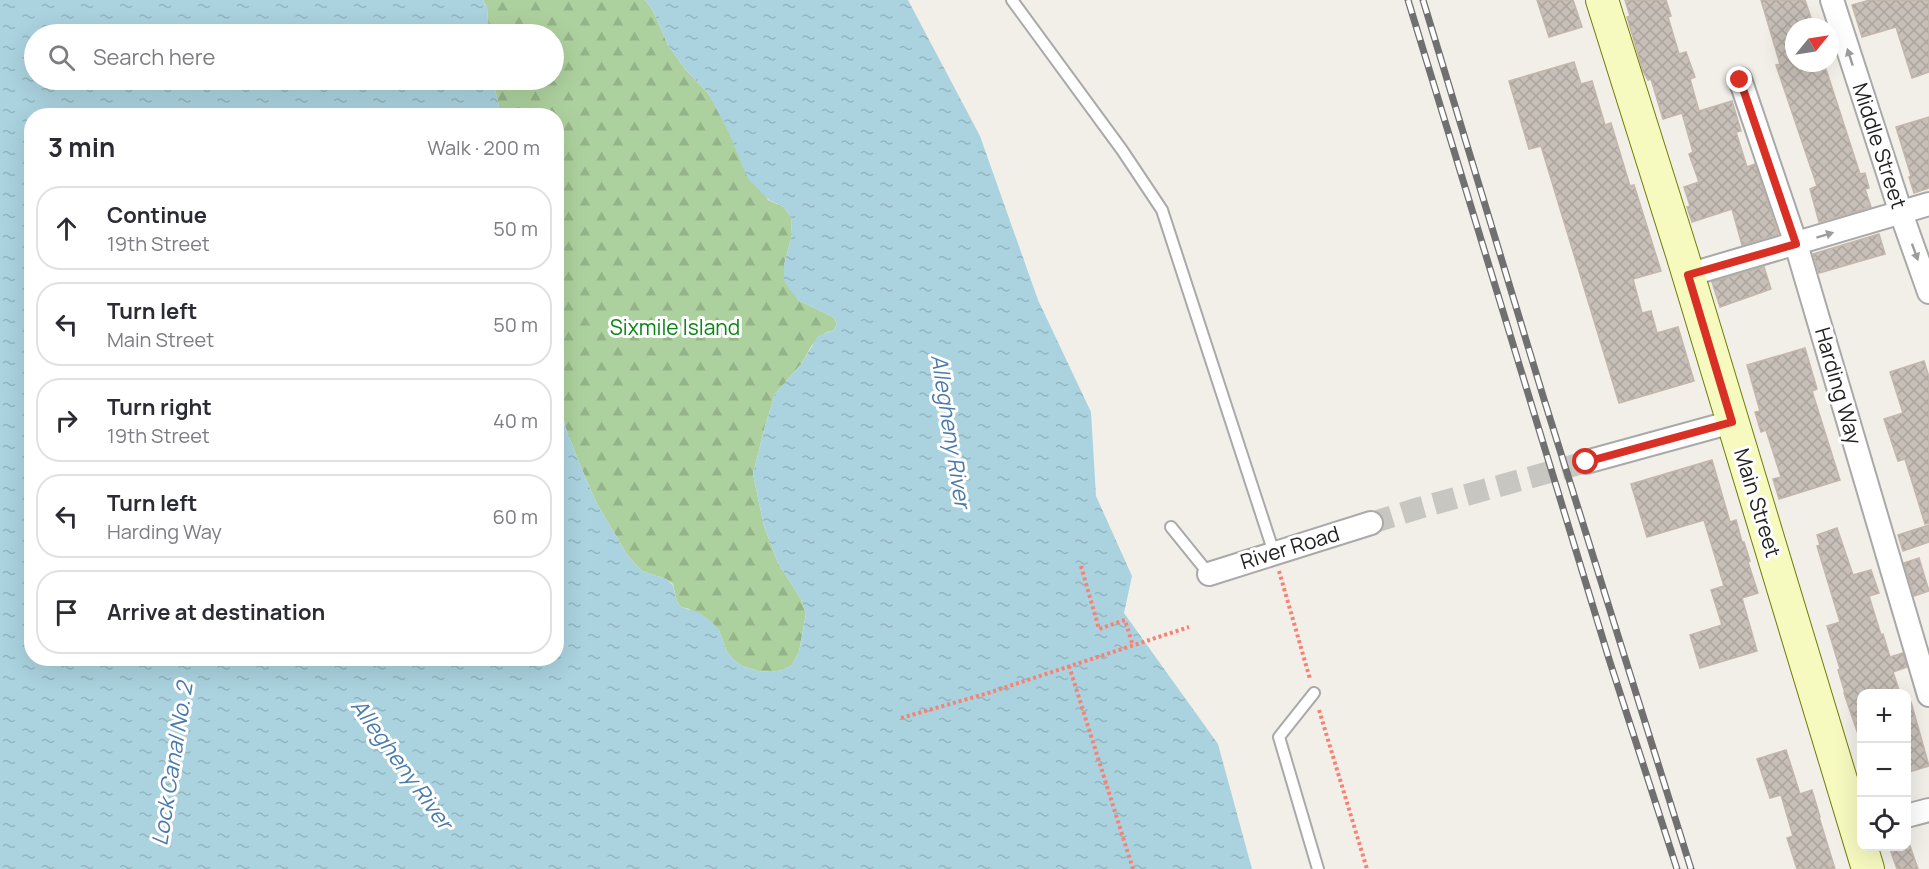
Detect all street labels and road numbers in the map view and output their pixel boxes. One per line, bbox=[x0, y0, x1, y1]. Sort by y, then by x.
street label: Middle Street bbox=[1846, 79, 1913, 212]
street label: Harding Way bbox=[1809, 324, 1869, 448]
street label: Main Street bbox=[1728, 445, 1788, 561]
street label: River Road bbox=[1237, 519, 1343, 575]

